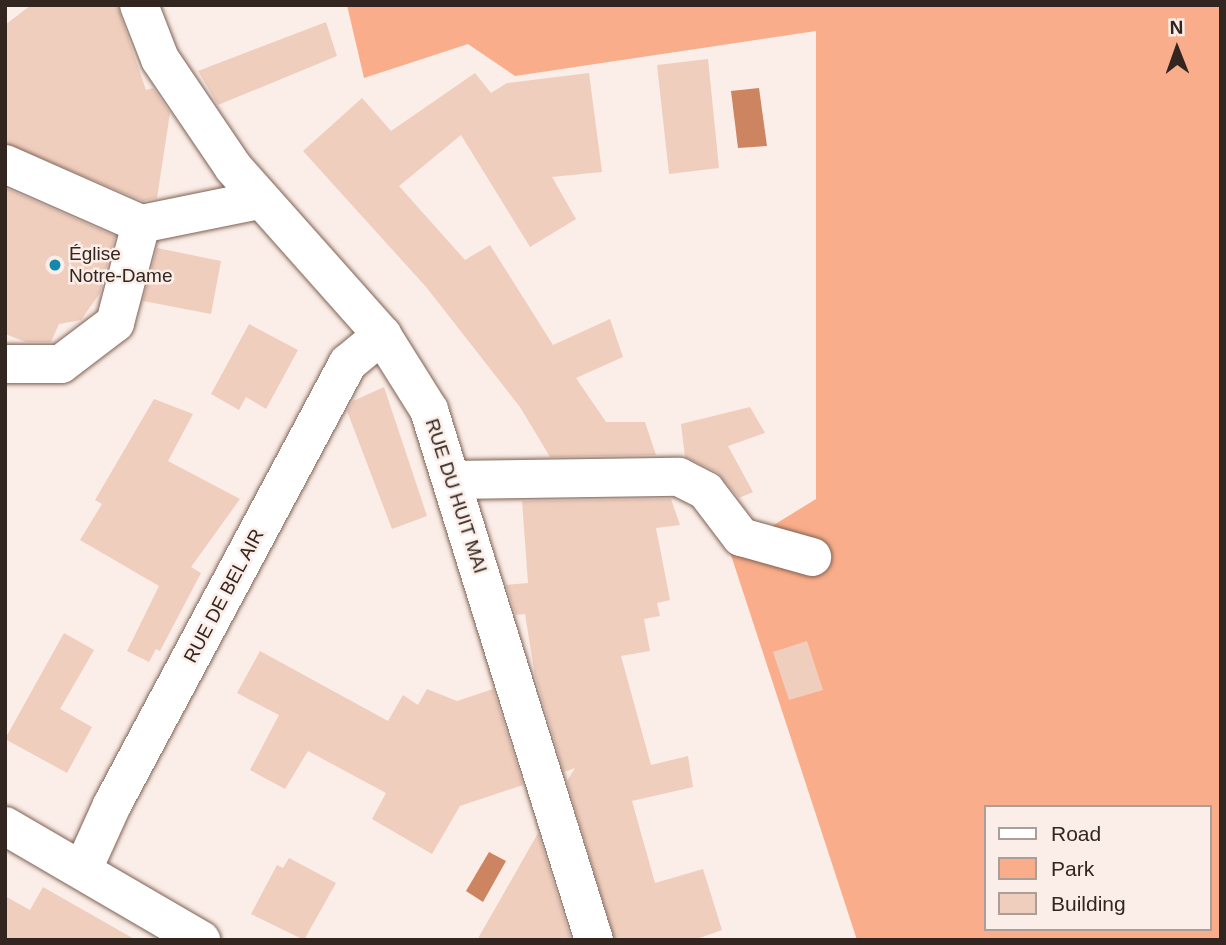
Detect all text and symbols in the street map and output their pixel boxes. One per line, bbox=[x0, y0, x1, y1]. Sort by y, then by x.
north arrow bbox=[1142, 14, 1212, 84]
text: N bbox=[1170, 17, 1184, 38]
place label: Église Notre-Dame bbox=[69, 243, 172, 287]
marker: Église Notre-Dame bbox=[47, 257, 63, 273]
street label: RUE DU HUIT MAI bbox=[420, 416, 492, 576]
street label: RUE DE BEL AIR bbox=[179, 524, 269, 668]
legend bbox=[984, 805, 1212, 931]
text: Road bbox=[1051, 822, 1101, 845]
text: Park bbox=[1051, 857, 1094, 880]
text: Building bbox=[1051, 892, 1126, 915]

